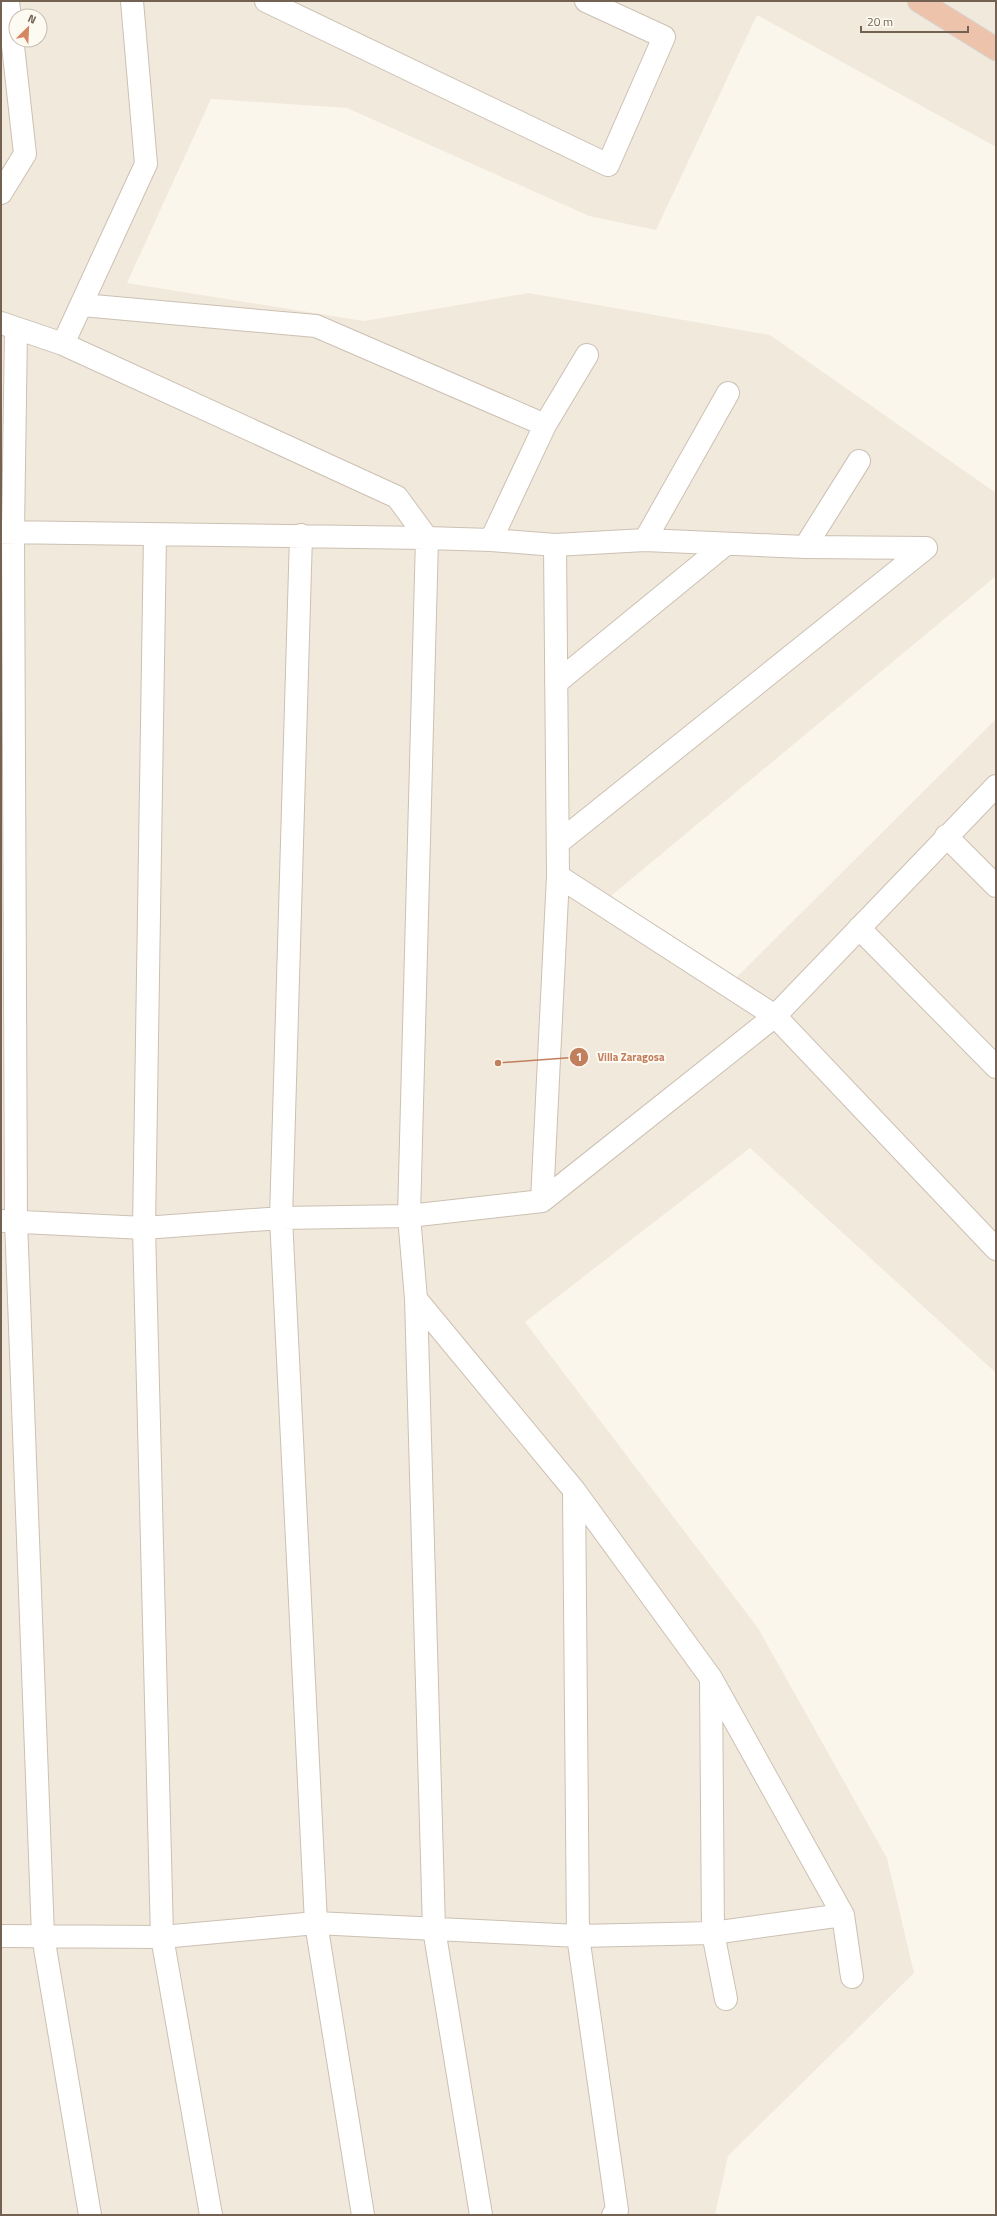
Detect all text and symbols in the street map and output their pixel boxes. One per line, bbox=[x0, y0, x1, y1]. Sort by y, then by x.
north arrow bbox=[8, 8, 48, 48]
scale bar bbox=[861, 8, 968, 34]
text: N bbox=[25, 10, 39, 28]
text: 20 m bbox=[867, 12, 893, 31]
callout: Villa Zaragosa bbox=[569, 1045, 672, 1068]
text: 1 bbox=[576, 1047, 582, 1066]
text: Villa Zaragosa bbox=[597, 1049, 665, 1065]

